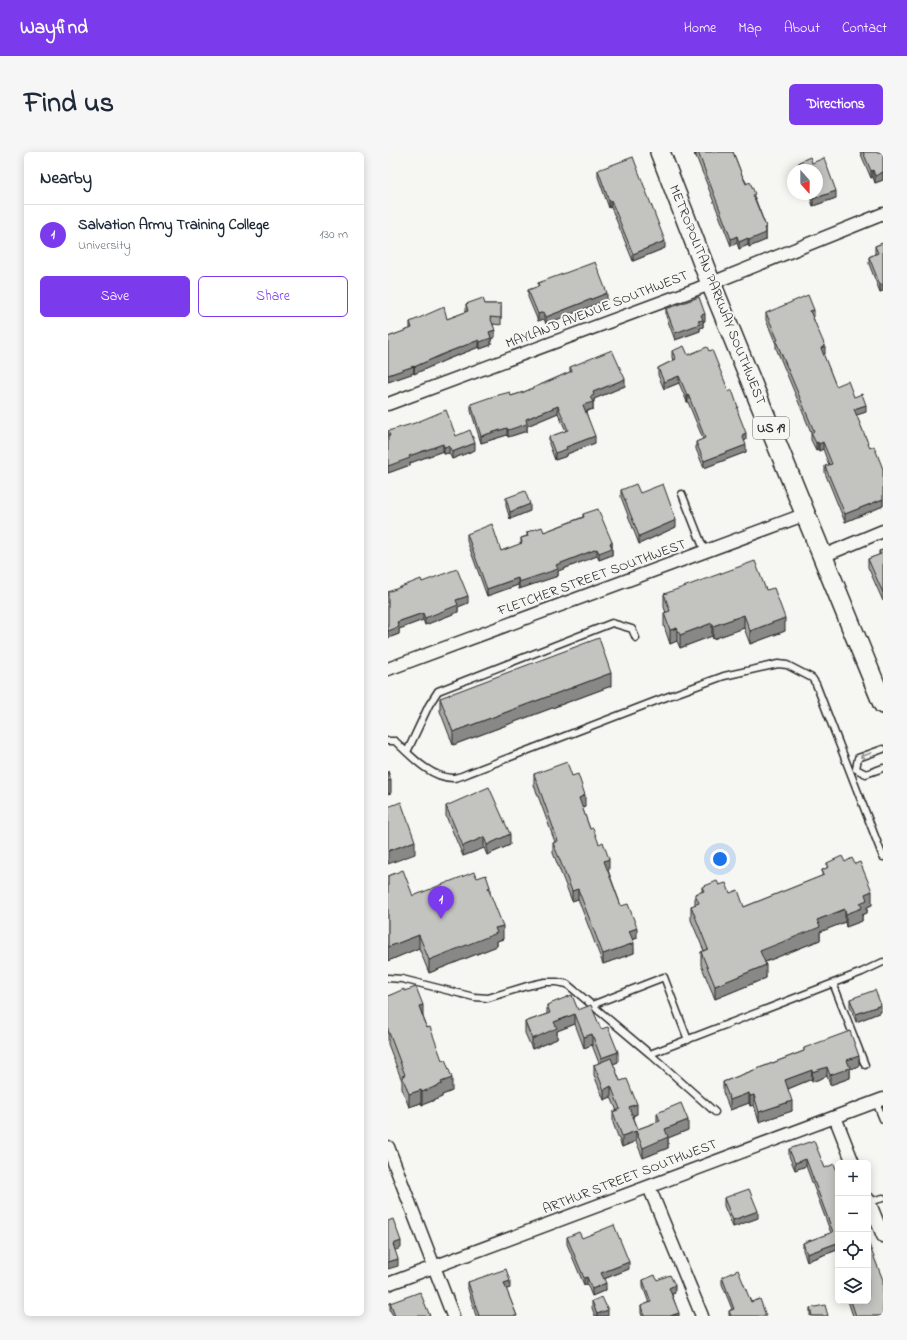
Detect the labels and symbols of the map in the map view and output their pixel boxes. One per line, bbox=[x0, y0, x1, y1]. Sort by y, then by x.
north arrow bbox=[787, 164, 823, 200]
street label: METROPOLITAN PARKWAY SOUTHWEST bbox=[663, 182, 771, 408]
street label: MAYLAND AVENUE SOUTHWEST bbox=[503, 265, 691, 355]
road number: US 19 bbox=[753, 417, 789, 439]
street label: FLETCHER STREET SOUTHWEST bbox=[494, 534, 689, 622]
one-way arrow bbox=[860, 752, 872, 760]
your location bbox=[710, 849, 730, 869]
pin: 1 bbox=[428, 886, 454, 919]
street label: ARTHUR STREET SOUTHWEST bbox=[540, 1134, 720, 1220]

